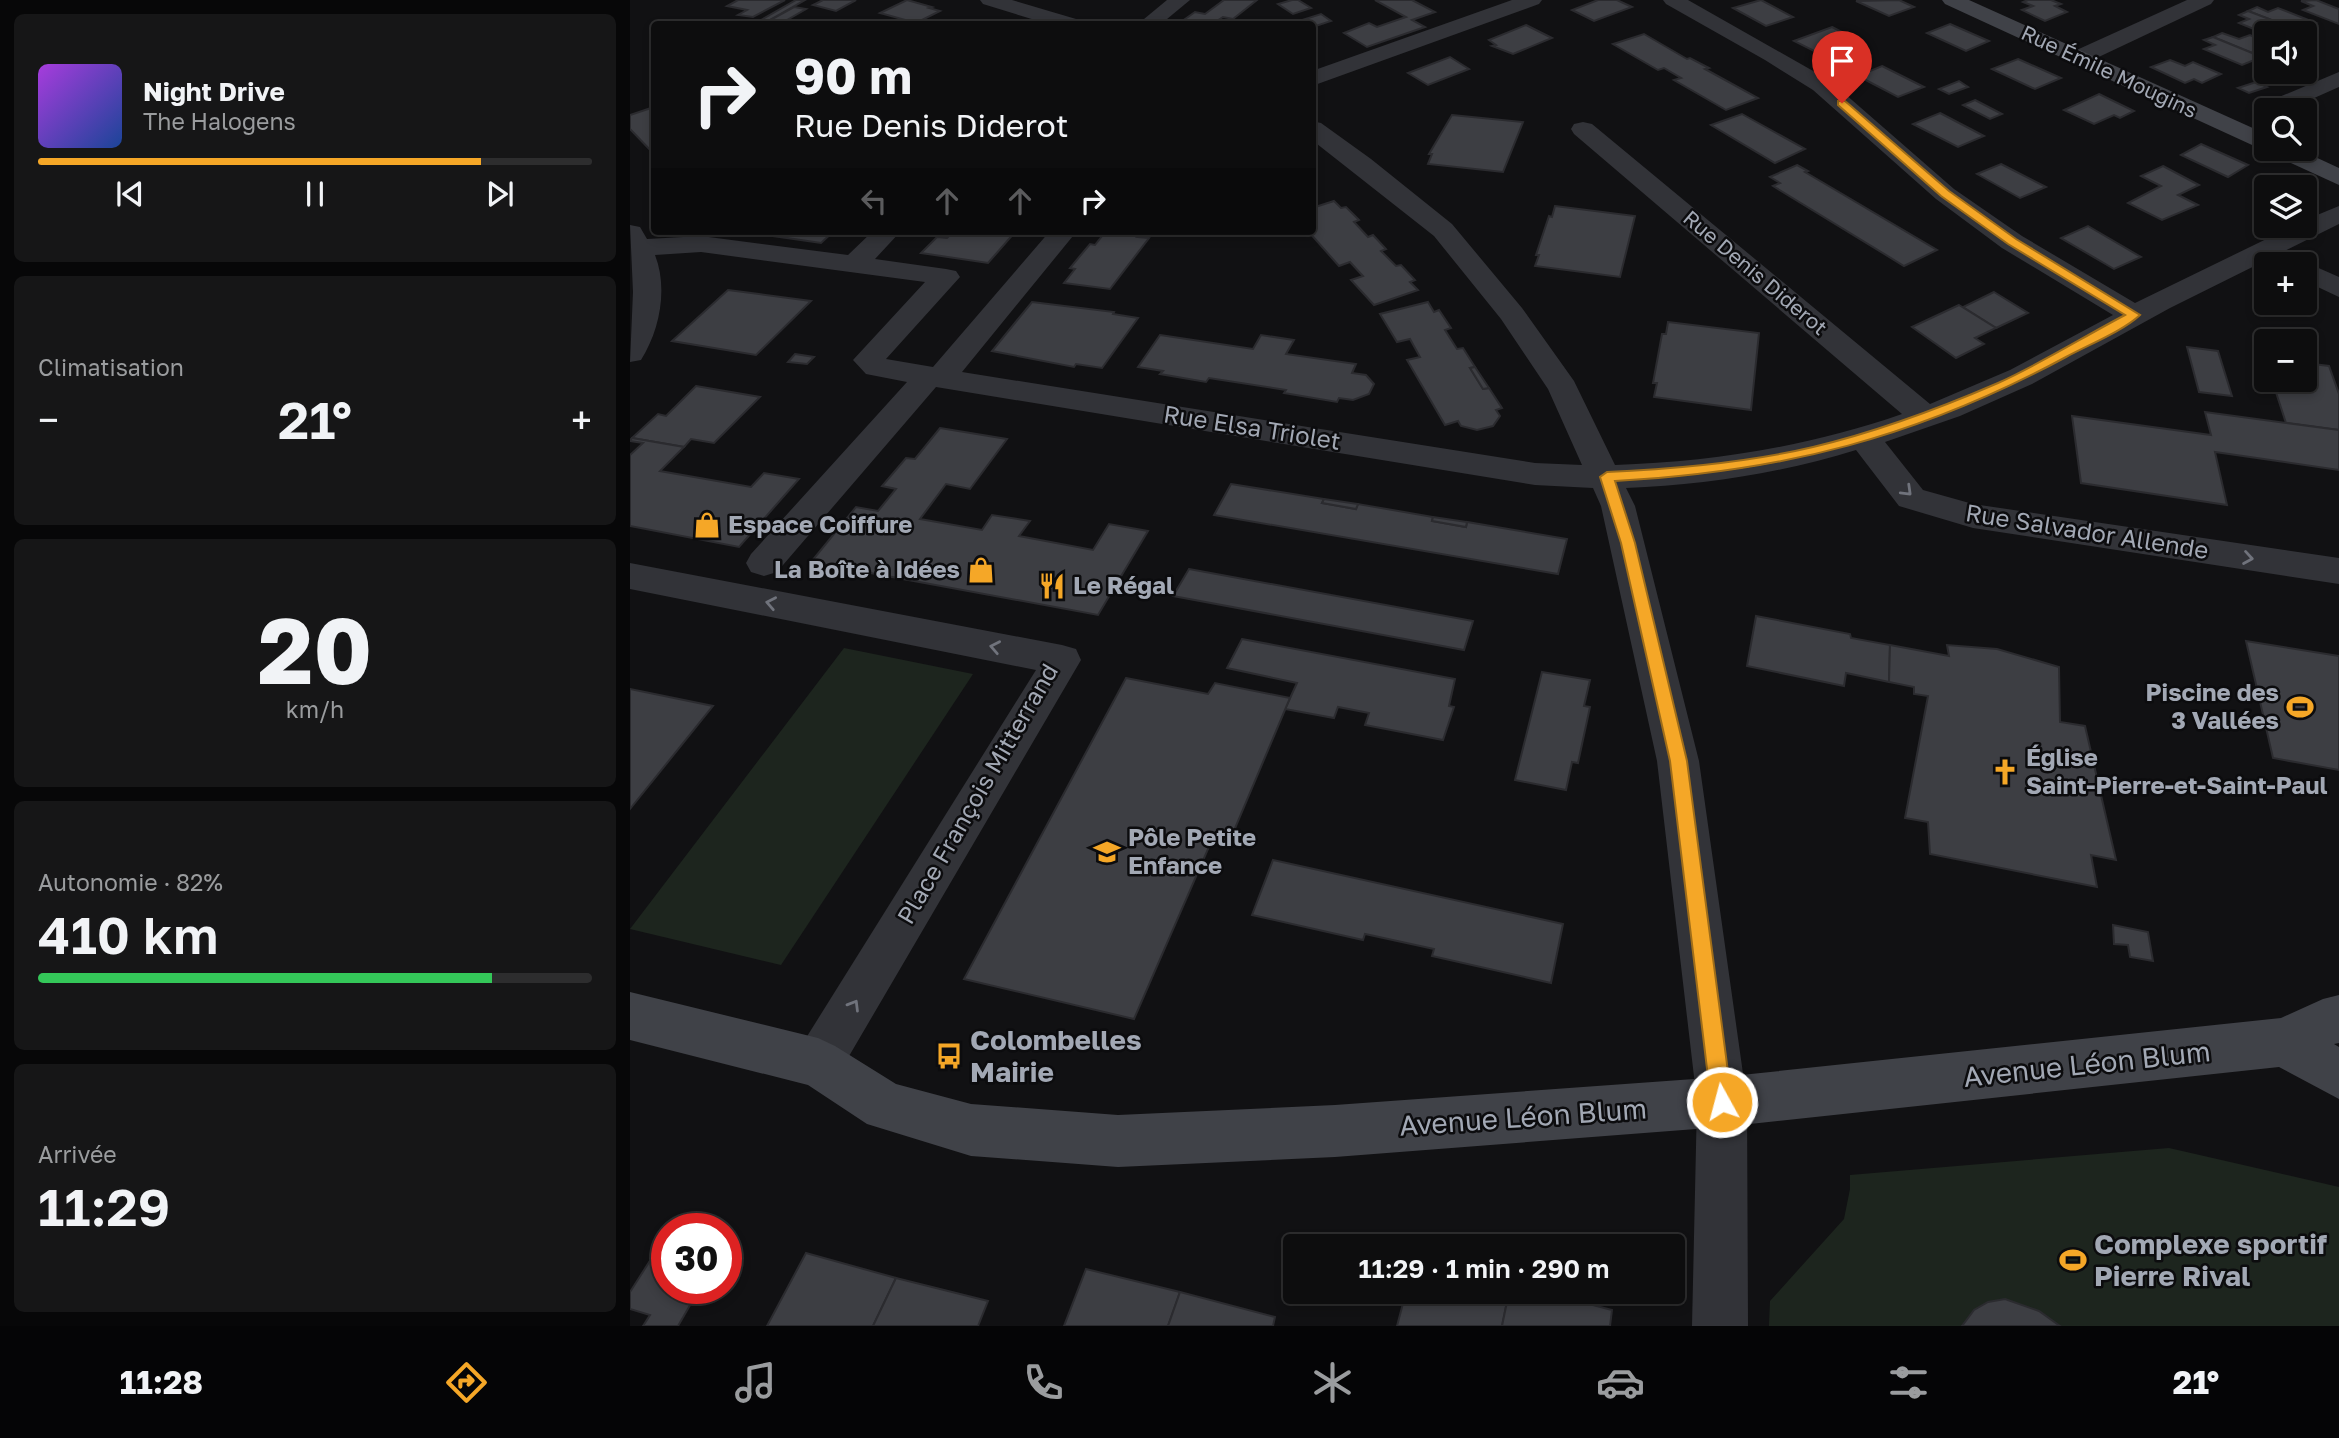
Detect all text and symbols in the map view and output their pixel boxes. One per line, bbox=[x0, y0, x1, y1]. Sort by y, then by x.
street label: Rue Émile Mougins bbox=[2017, 19, 2201, 123]
map controls bbox=[2254, 21, 2317, 392]
button: sound bbox=[2254, 21, 2317, 84]
pin bbox=[1812, 31, 1872, 103]
icon: arrive bbox=[1823, 42, 1861, 80]
text: 90 m bbox=[794, 46, 912, 105]
icon: right bbox=[679, 49, 770, 140]
text: Night Drive bbox=[143, 76, 285, 107]
button: search bbox=[2254, 98, 2317, 161]
text: Rue Denis Diderot bbox=[794, 106, 1069, 144]
text: The Halogens bbox=[143, 107, 296, 135]
icon: previous bbox=[111, 175, 149, 213]
icon: pause bbox=[296, 175, 334, 213]
icon: next bbox=[481, 175, 519, 213]
button: layers bbox=[2254, 175, 2317, 238]
icon: left bbox=[855, 182, 893, 220]
icon: ahead bbox=[928, 182, 966, 220]
icon: ahead bbox=[1001, 182, 1039, 220]
icon: right bbox=[1074, 182, 1112, 220]
street label: Rue Denis Diderot bbox=[1678, 204, 1833, 340]
button: + bbox=[2254, 252, 2317, 315]
button: − bbox=[2254, 329, 2317, 392]
text: Climatisation bbox=[38, 353, 184, 381]
text: 21° bbox=[278, 388, 352, 450]
text: − bbox=[38, 397, 59, 442]
text: + bbox=[571, 397, 592, 442]
street label: Rue Elsa Triolet bbox=[1162, 398, 1343, 455]
one-way arrow bbox=[1899, 482, 1912, 495]
street label: Rue Salvador Allende bbox=[1964, 497, 2211, 564]
place label: Espace Coiffure bbox=[728, 509, 913, 538]
shop icon: Espace Coiffure bbox=[692, 510, 722, 540]
one-way arrow bbox=[2242, 550, 2254, 565]
place label: La Boîte à Idées bbox=[774, 554, 960, 583]
shop icon: La Boîte à Idées bbox=[966, 555, 996, 585]
place label: Le Régal bbox=[1073, 570, 1174, 599]
restaurant icon: Le Régal bbox=[1037, 571, 1067, 601]
text: 20 bbox=[258, 595, 372, 704]
one-way arrow bbox=[765, 597, 777, 612]
one-way arrow bbox=[989, 640, 1001, 655]
street label: Place François Mitterrand bbox=[890, 658, 1063, 929]
place label: Piscine des 3 Vallées bbox=[2145, 677, 2279, 734]
sports icon: Piscine des 3 Vallées bbox=[2285, 692, 2315, 722]
text: km/h bbox=[286, 695, 344, 723]
place label: Église Saint-Pierre-et-Saint-Paul bbox=[2026, 742, 2328, 799]
church icon: Église Saint-Pierre-et-Saint-Paul bbox=[1990, 757, 2020, 787]
place label: Pôle Petite Enfance bbox=[1128, 822, 1256, 879]
school or university icon: Pôle Petite Enfance bbox=[1092, 837, 1122, 867]
text: Autonomie · 82% bbox=[38, 868, 223, 896]
text: 410 km bbox=[38, 903, 219, 965]
one-way arrow bbox=[845, 1000, 858, 1013]
place label: Colombelles Mairie bbox=[970, 1023, 1142, 1088]
street label: Avenue Léon Blum bbox=[1962, 1034, 2212, 1093]
bus stop icon: Colombelles Mairie bbox=[934, 1041, 964, 1071]
position arrow bbox=[1685, 1065, 1759, 1139]
street label: Avenue Léon Blum bbox=[1398, 1091, 1648, 1142]
text: Arrivée bbox=[38, 1140, 117, 1168]
text: 11:29 bbox=[38, 1175, 170, 1237]
speed limit sign: 30 bbox=[651, 1213, 742, 1304]
place label: Complexe sportif Pierre Rival bbox=[2094, 1227, 2328, 1292]
sports icon: Complexe sportif Pierre Rival bbox=[2058, 1245, 2088, 1275]
text: 11:29 · 1 min · 290 m bbox=[1359, 1253, 1609, 1284]
icon: directions bbox=[442, 1358, 491, 1407]
icon: music bbox=[731, 1358, 780, 1407]
icon: phone bbox=[1019, 1358, 1068, 1407]
icon: climate bbox=[1308, 1358, 1357, 1407]
icon: car bbox=[1596, 1358, 1645, 1407]
icon: filters bbox=[1884, 1358, 1933, 1407]
text: 11:28 bbox=[120, 1363, 203, 1401]
text: 21° bbox=[2173, 1363, 2219, 1401]

